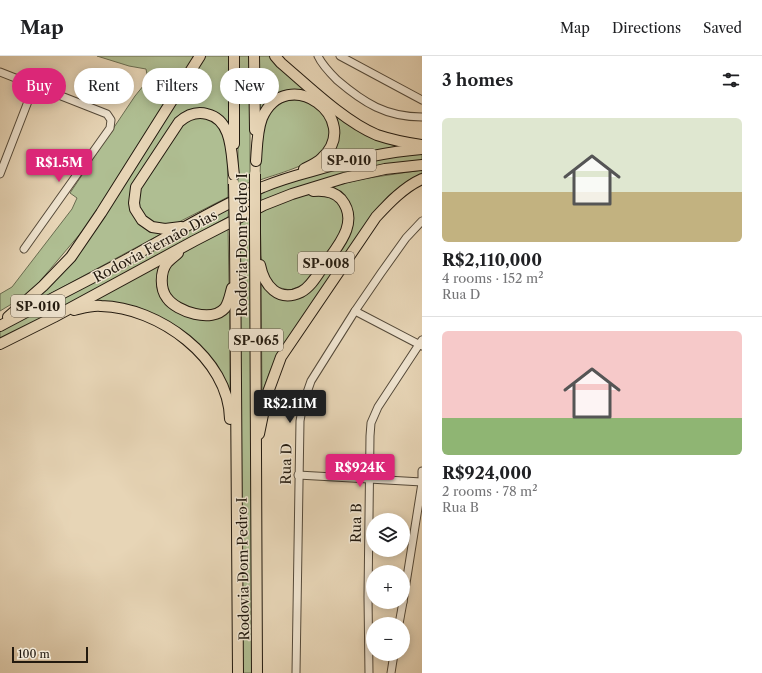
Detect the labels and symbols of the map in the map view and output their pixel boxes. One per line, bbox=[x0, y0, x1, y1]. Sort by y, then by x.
pin: R$1.5M bbox=[26, 149, 92, 183]
road number: SP-010 bbox=[322, 149, 376, 171]
street label: Rodovia Dom Pedro I bbox=[233, 173, 251, 317]
street label: Rodovia Fernão Dias bbox=[90, 206, 220, 286]
road number: SP-008 bbox=[298, 252, 354, 274]
road number: SP-010 bbox=[11, 295, 65, 317]
road number: SP-065 bbox=[229, 329, 283, 351]
pin: R$2.11M bbox=[253, 390, 327, 424]
street label: Rua D bbox=[277, 443, 295, 485]
pin: R$924K bbox=[327, 454, 393, 488]
street label: Rodovia Dom Pedro I bbox=[233, 497, 253, 641]
street label: Rua B bbox=[347, 503, 365, 543]
scale bar bbox=[12, 645, 88, 664]

